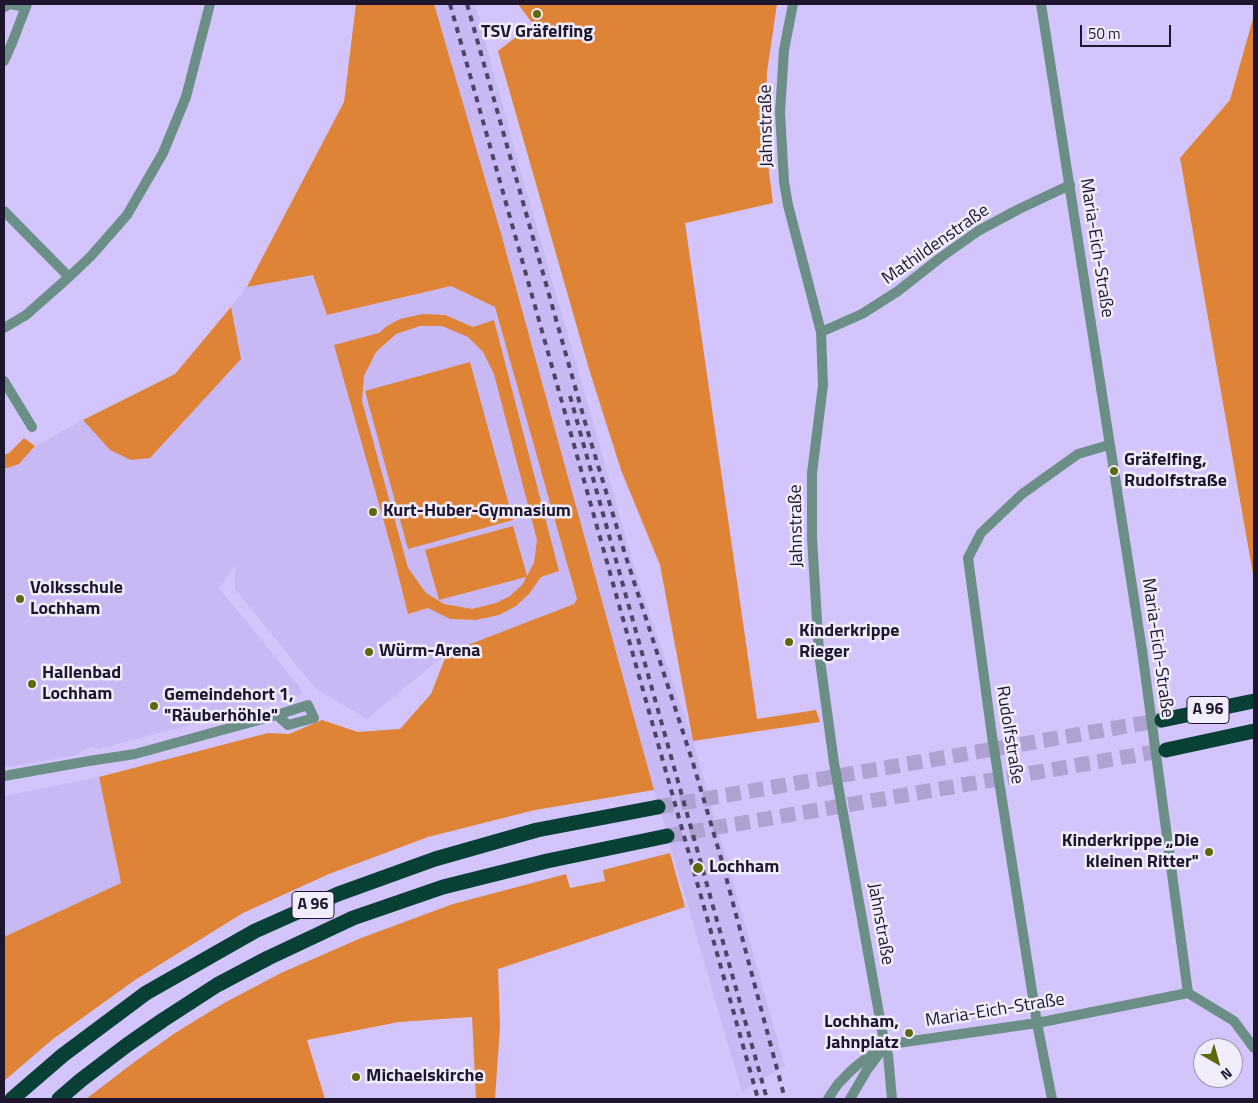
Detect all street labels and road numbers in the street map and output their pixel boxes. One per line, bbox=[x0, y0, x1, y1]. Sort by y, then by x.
street label: Jahnstraße bbox=[755, 84, 779, 168]
street label: Maria-Eich-Straße bbox=[1074, 177, 1118, 319]
street label: Mathildenstraße bbox=[878, 200, 994, 290]
street label: Jahnstraße bbox=[785, 484, 809, 568]
street label: Maria-Eich-Straße bbox=[1137, 577, 1177, 719]
street label: Rudolfstraße bbox=[991, 684, 1027, 786]
road number: A 96 bbox=[1187, 696, 1229, 724]
street label: Jahnstraße bbox=[862, 881, 898, 967]
road number: A 96 bbox=[292, 892, 334, 918]
street label: Maria-Eich-Straße bbox=[924, 989, 1066, 1033]

